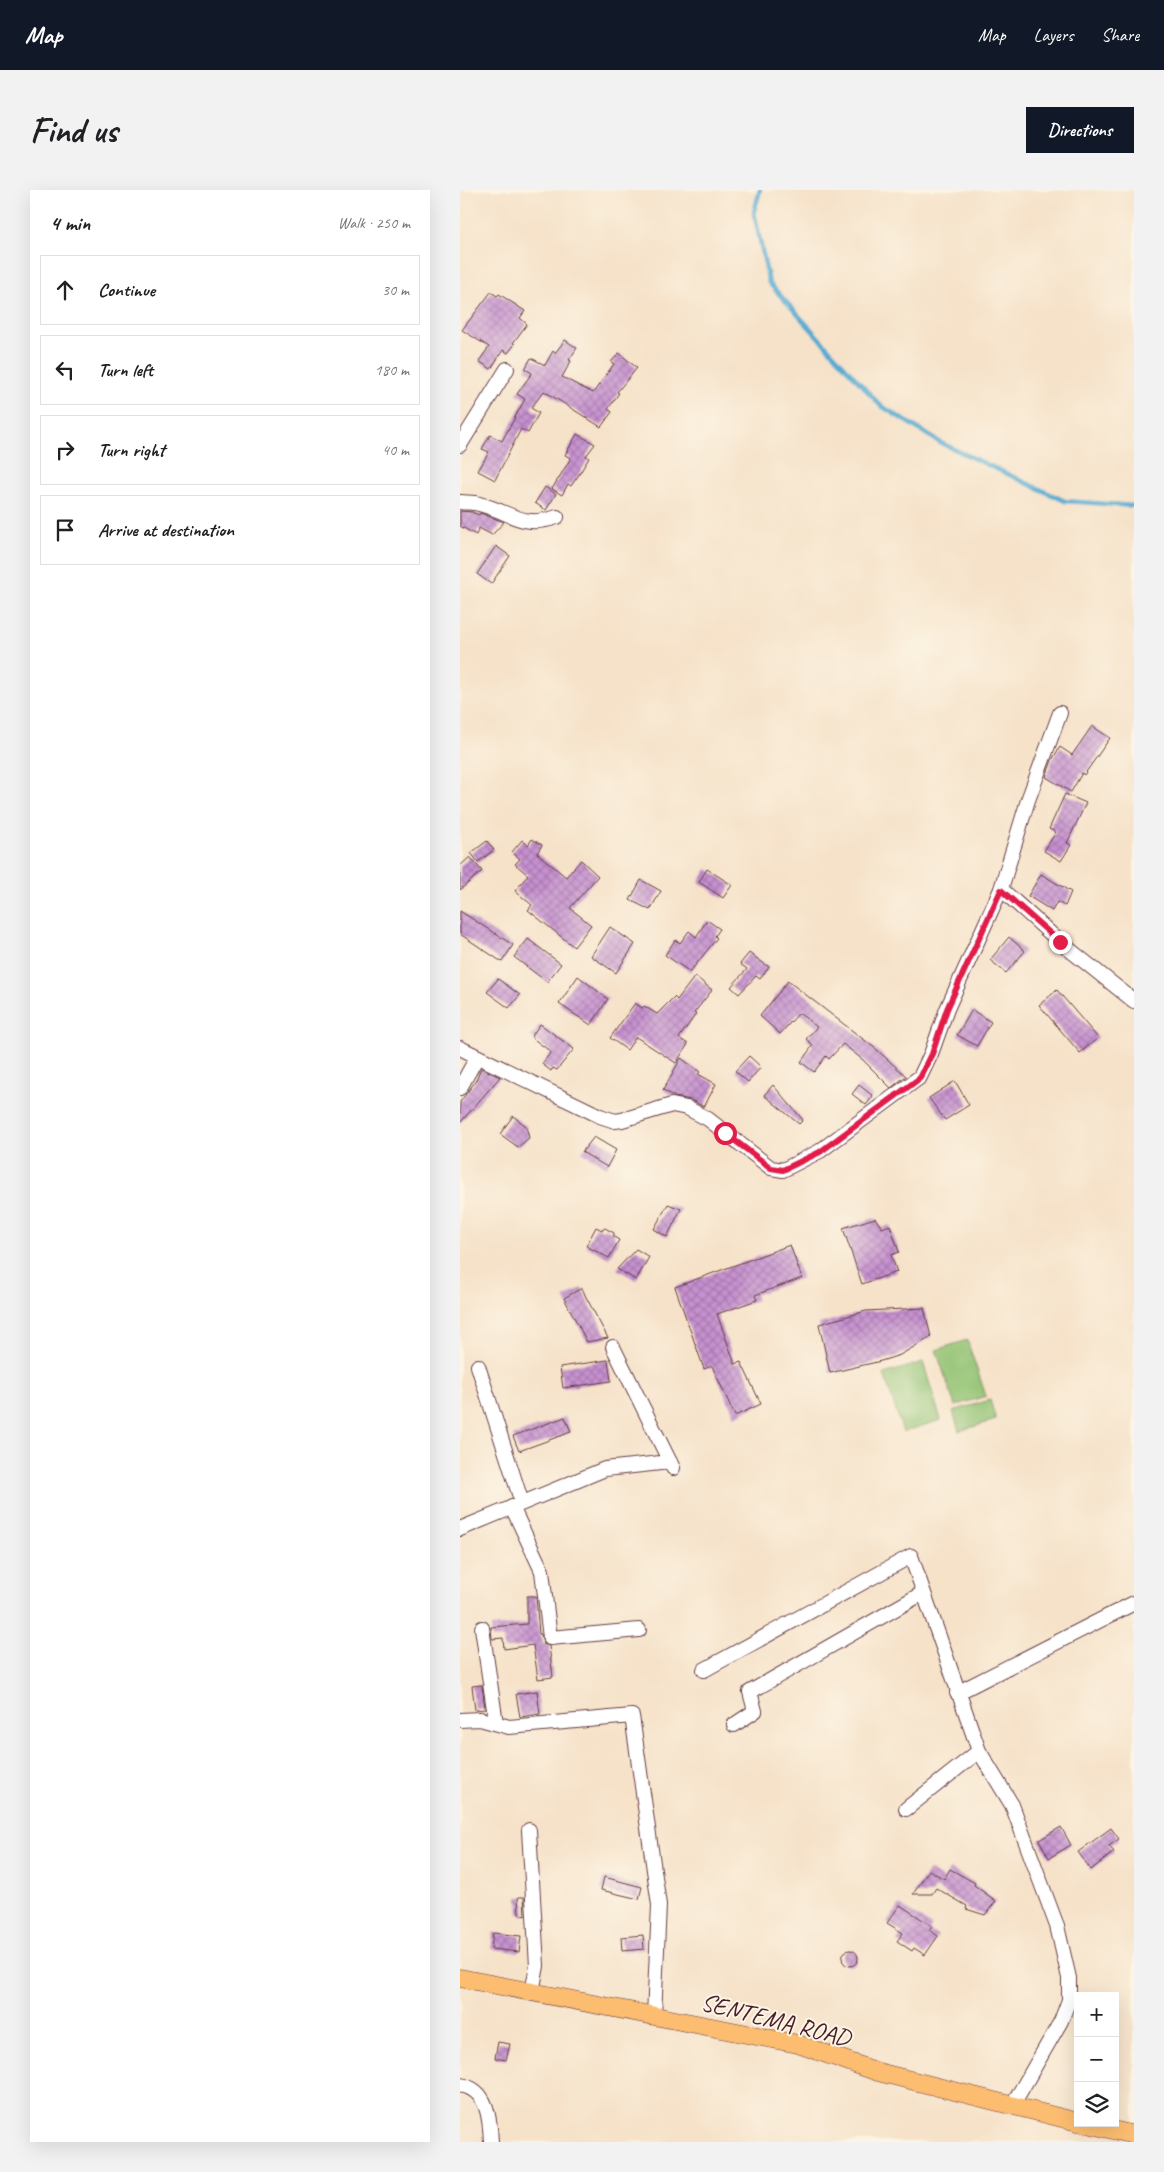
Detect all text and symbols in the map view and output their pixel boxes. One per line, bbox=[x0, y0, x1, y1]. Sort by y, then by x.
text: Map bbox=[25, 20, 62, 50]
text: Map bbox=[978, 24, 1006, 46]
text: Layers bbox=[1034, 24, 1073, 46]
text: Share bbox=[1101, 24, 1139, 46]
button: Directions bbox=[1026, 107, 1134, 153]
text: Find us bbox=[30, 108, 117, 153]
text: 4 min bbox=[50, 210, 90, 236]
text: Walk · 250 m bbox=[338, 213, 410, 233]
icon: ahead bbox=[51, 276, 79, 304]
text: Continue bbox=[98, 278, 155, 302]
text: 30 m bbox=[382, 280, 409, 300]
icon: left bbox=[51, 356, 79, 384]
text: Turn left bbox=[98, 358, 153, 382]
text: 180 m bbox=[375, 360, 409, 380]
icon: right bbox=[51, 436, 79, 464]
text: Turn right bbox=[98, 438, 165, 462]
text: 40 m bbox=[382, 440, 409, 460]
icon: arrive bbox=[51, 516, 79, 544]
text: Arrive at destination bbox=[98, 518, 234, 542]
route end bbox=[1049, 931, 1072, 954]
route start bbox=[714, 1122, 737, 1145]
street label: SENTEMA ROAD bbox=[698, 1986, 856, 2055]
map controls bbox=[1074, 1992, 1119, 2127]
button: + bbox=[1074, 1992, 1119, 2037]
button: − bbox=[1074, 2037, 1119, 2082]
button: layers bbox=[1074, 2082, 1119, 2127]

